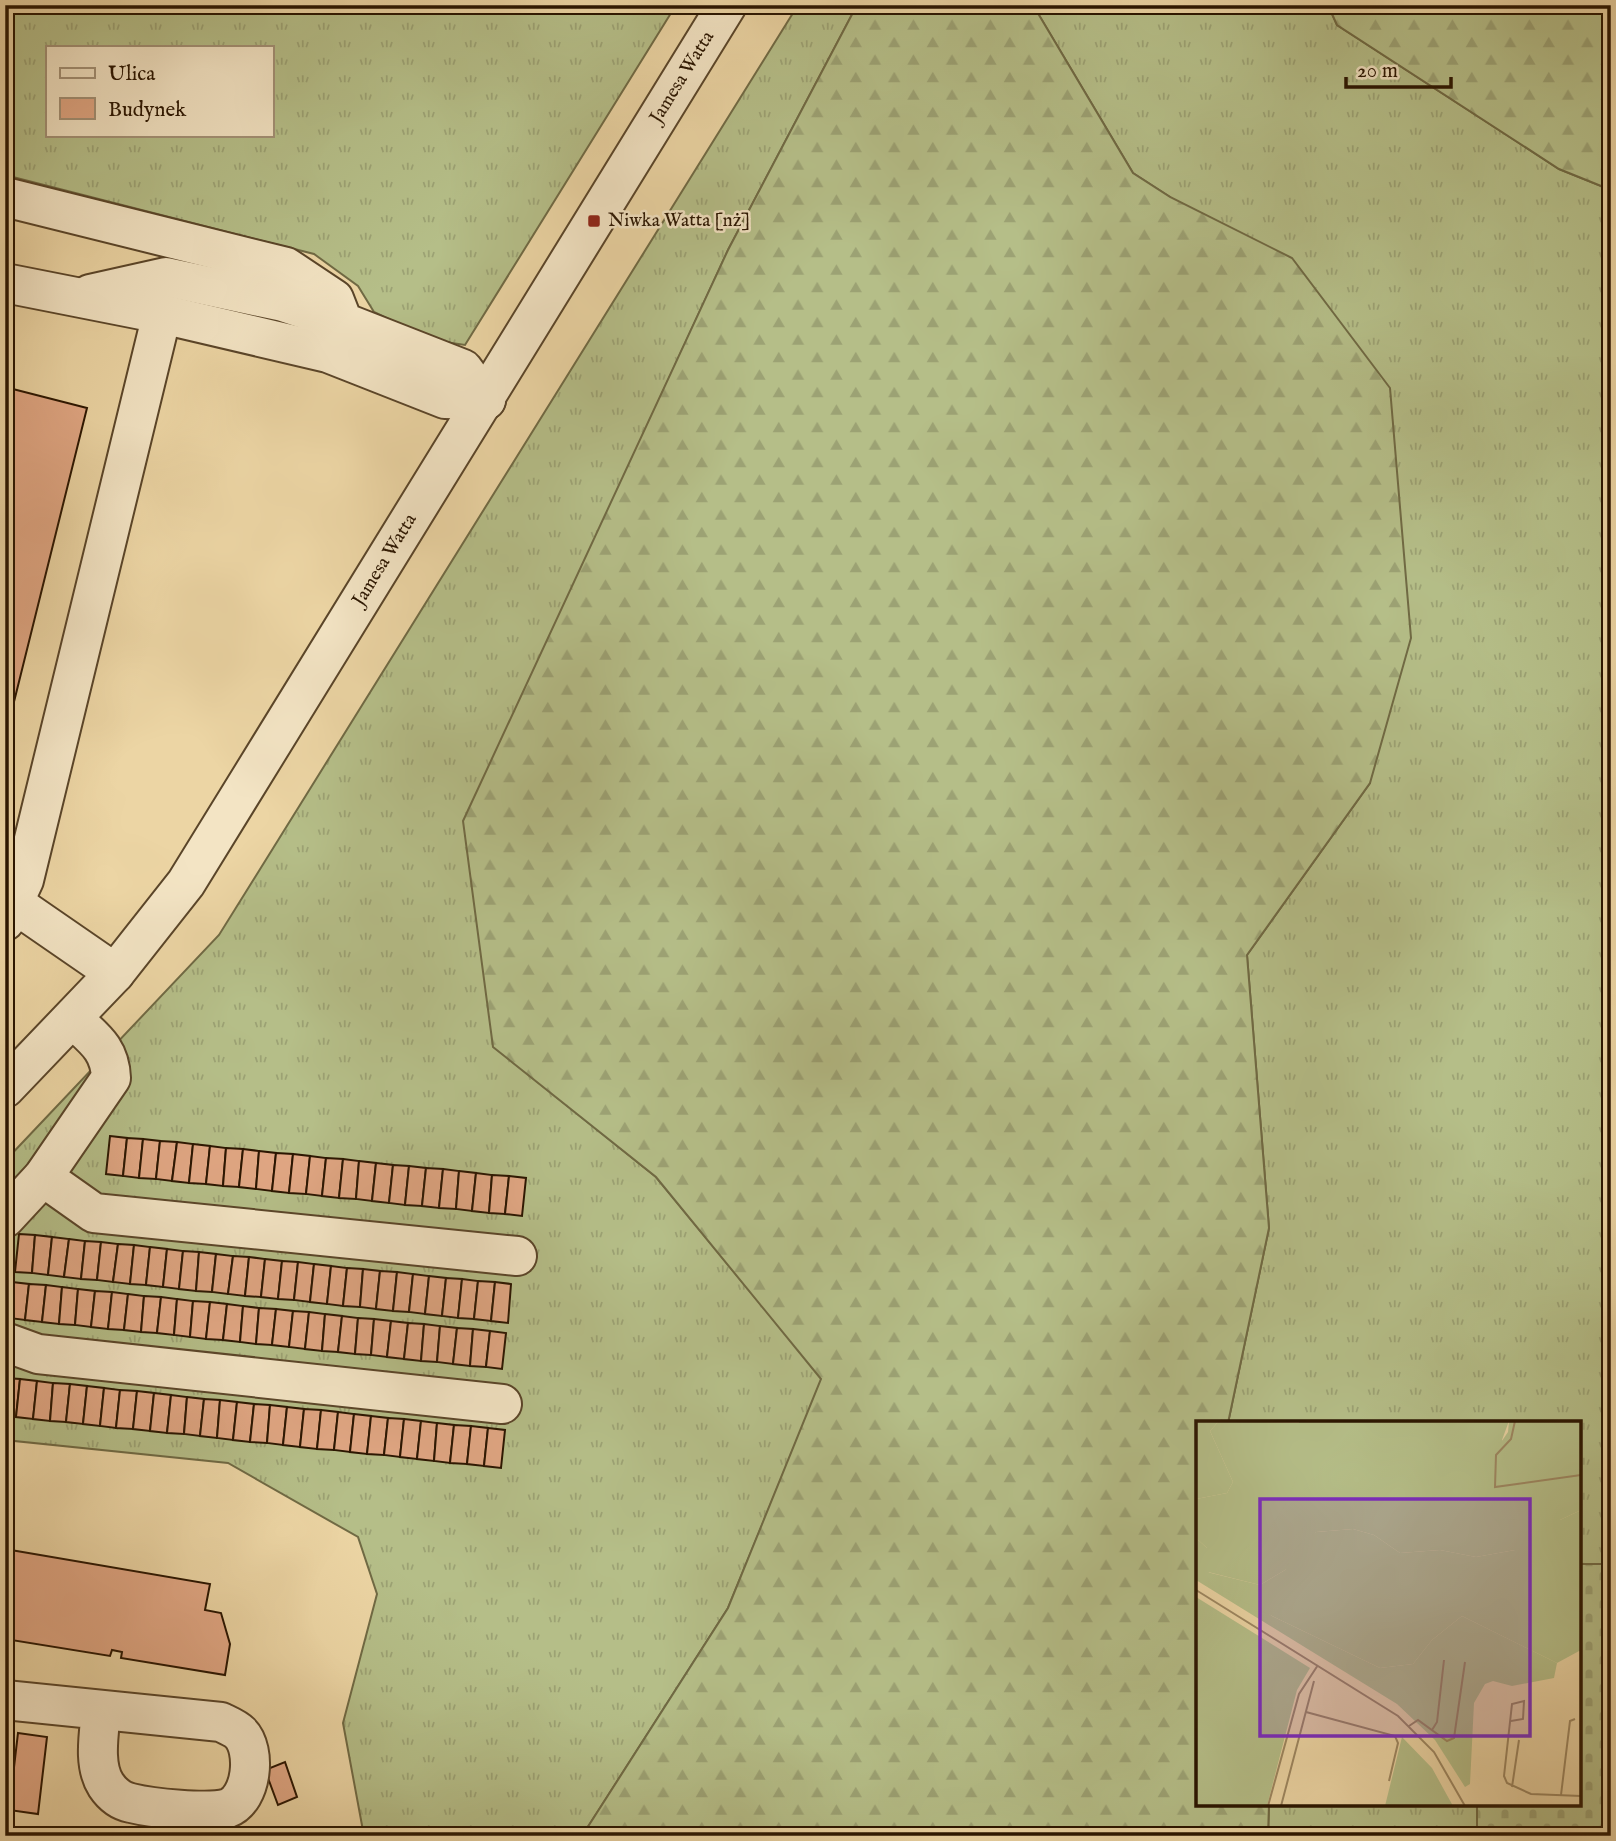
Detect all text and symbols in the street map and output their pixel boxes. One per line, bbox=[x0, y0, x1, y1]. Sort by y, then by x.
street label: Jamesa Watta bbox=[644, 26, 720, 130]
legend bbox=[46, 46, 273, 136]
scale bar bbox=[1346, 46, 1452, 90]
text: 20 m bbox=[1357, 58, 1398, 85]
text: Ulica bbox=[108, 61, 156, 88]
text: Budynek bbox=[108, 97, 187, 124]
place label: Niwka Watta [nż] bbox=[608, 209, 750, 233]
marker: Niwka Watta [nż] bbox=[586, 213, 602, 229]
street label: Jamesa Watta bbox=[346, 509, 423, 613]
inset map bbox=[1196, 1421, 1581, 1806]

